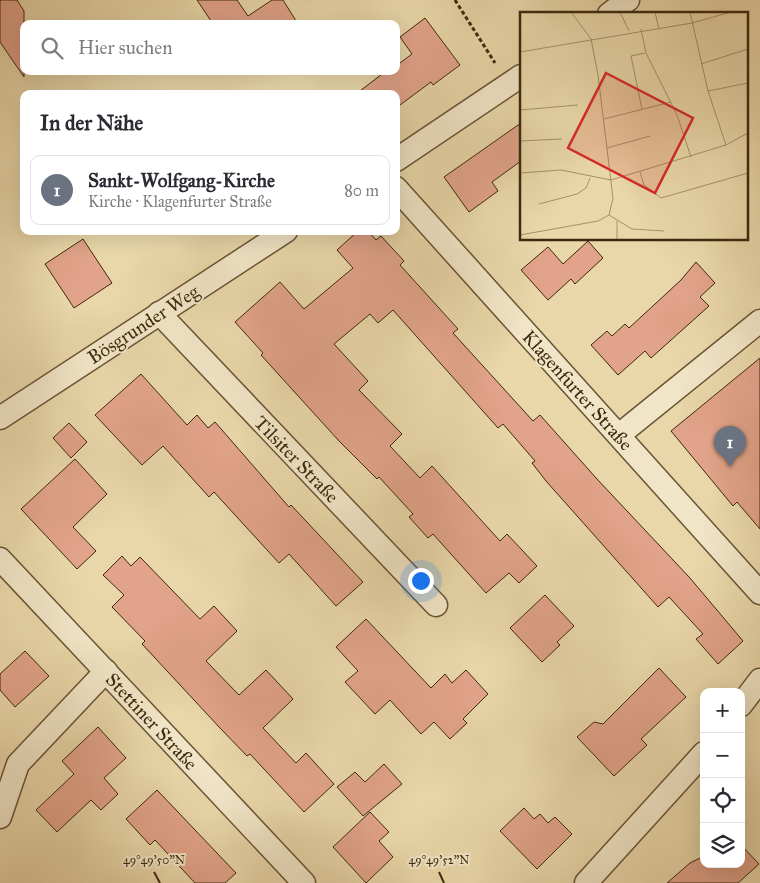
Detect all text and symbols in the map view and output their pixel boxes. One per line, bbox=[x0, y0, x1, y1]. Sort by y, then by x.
inset map bbox=[520, 12, 748, 240]
search box bbox=[20, 20, 400, 75]
icon: search bbox=[38, 34, 66, 62]
text: Hier suchen bbox=[78, 36, 172, 59]
text: In der Nähe bbox=[40, 110, 143, 136]
text: Sankt-Wolfgang-Kirche bbox=[88, 169, 275, 192]
text: 1 bbox=[54, 181, 60, 200]
text: 80 m bbox=[344, 181, 379, 200]
text: Kirche · Klagenfurter Straße bbox=[88, 192, 272, 211]
street label: Bösgrunder Weg bbox=[83, 280, 204, 370]
street label: Klagenfurter Straße bbox=[517, 325, 638, 456]
street label: Tilsiter Straße bbox=[250, 411, 344, 508]
pin: 1 bbox=[714, 426, 746, 467]
your location bbox=[408, 568, 434, 594]
street label: Stettiner Straße bbox=[101, 668, 202, 775]
map controls bbox=[700, 688, 745, 868]
button: + bbox=[700, 688, 745, 733]
button: − bbox=[700, 733, 745, 778]
button: locate bbox=[700, 778, 745, 823]
button: layers bbox=[700, 823, 745, 868]
text: 49°49'50"N bbox=[123, 853, 185, 867]
text: 49°49'52"N bbox=[409, 853, 469, 867]

